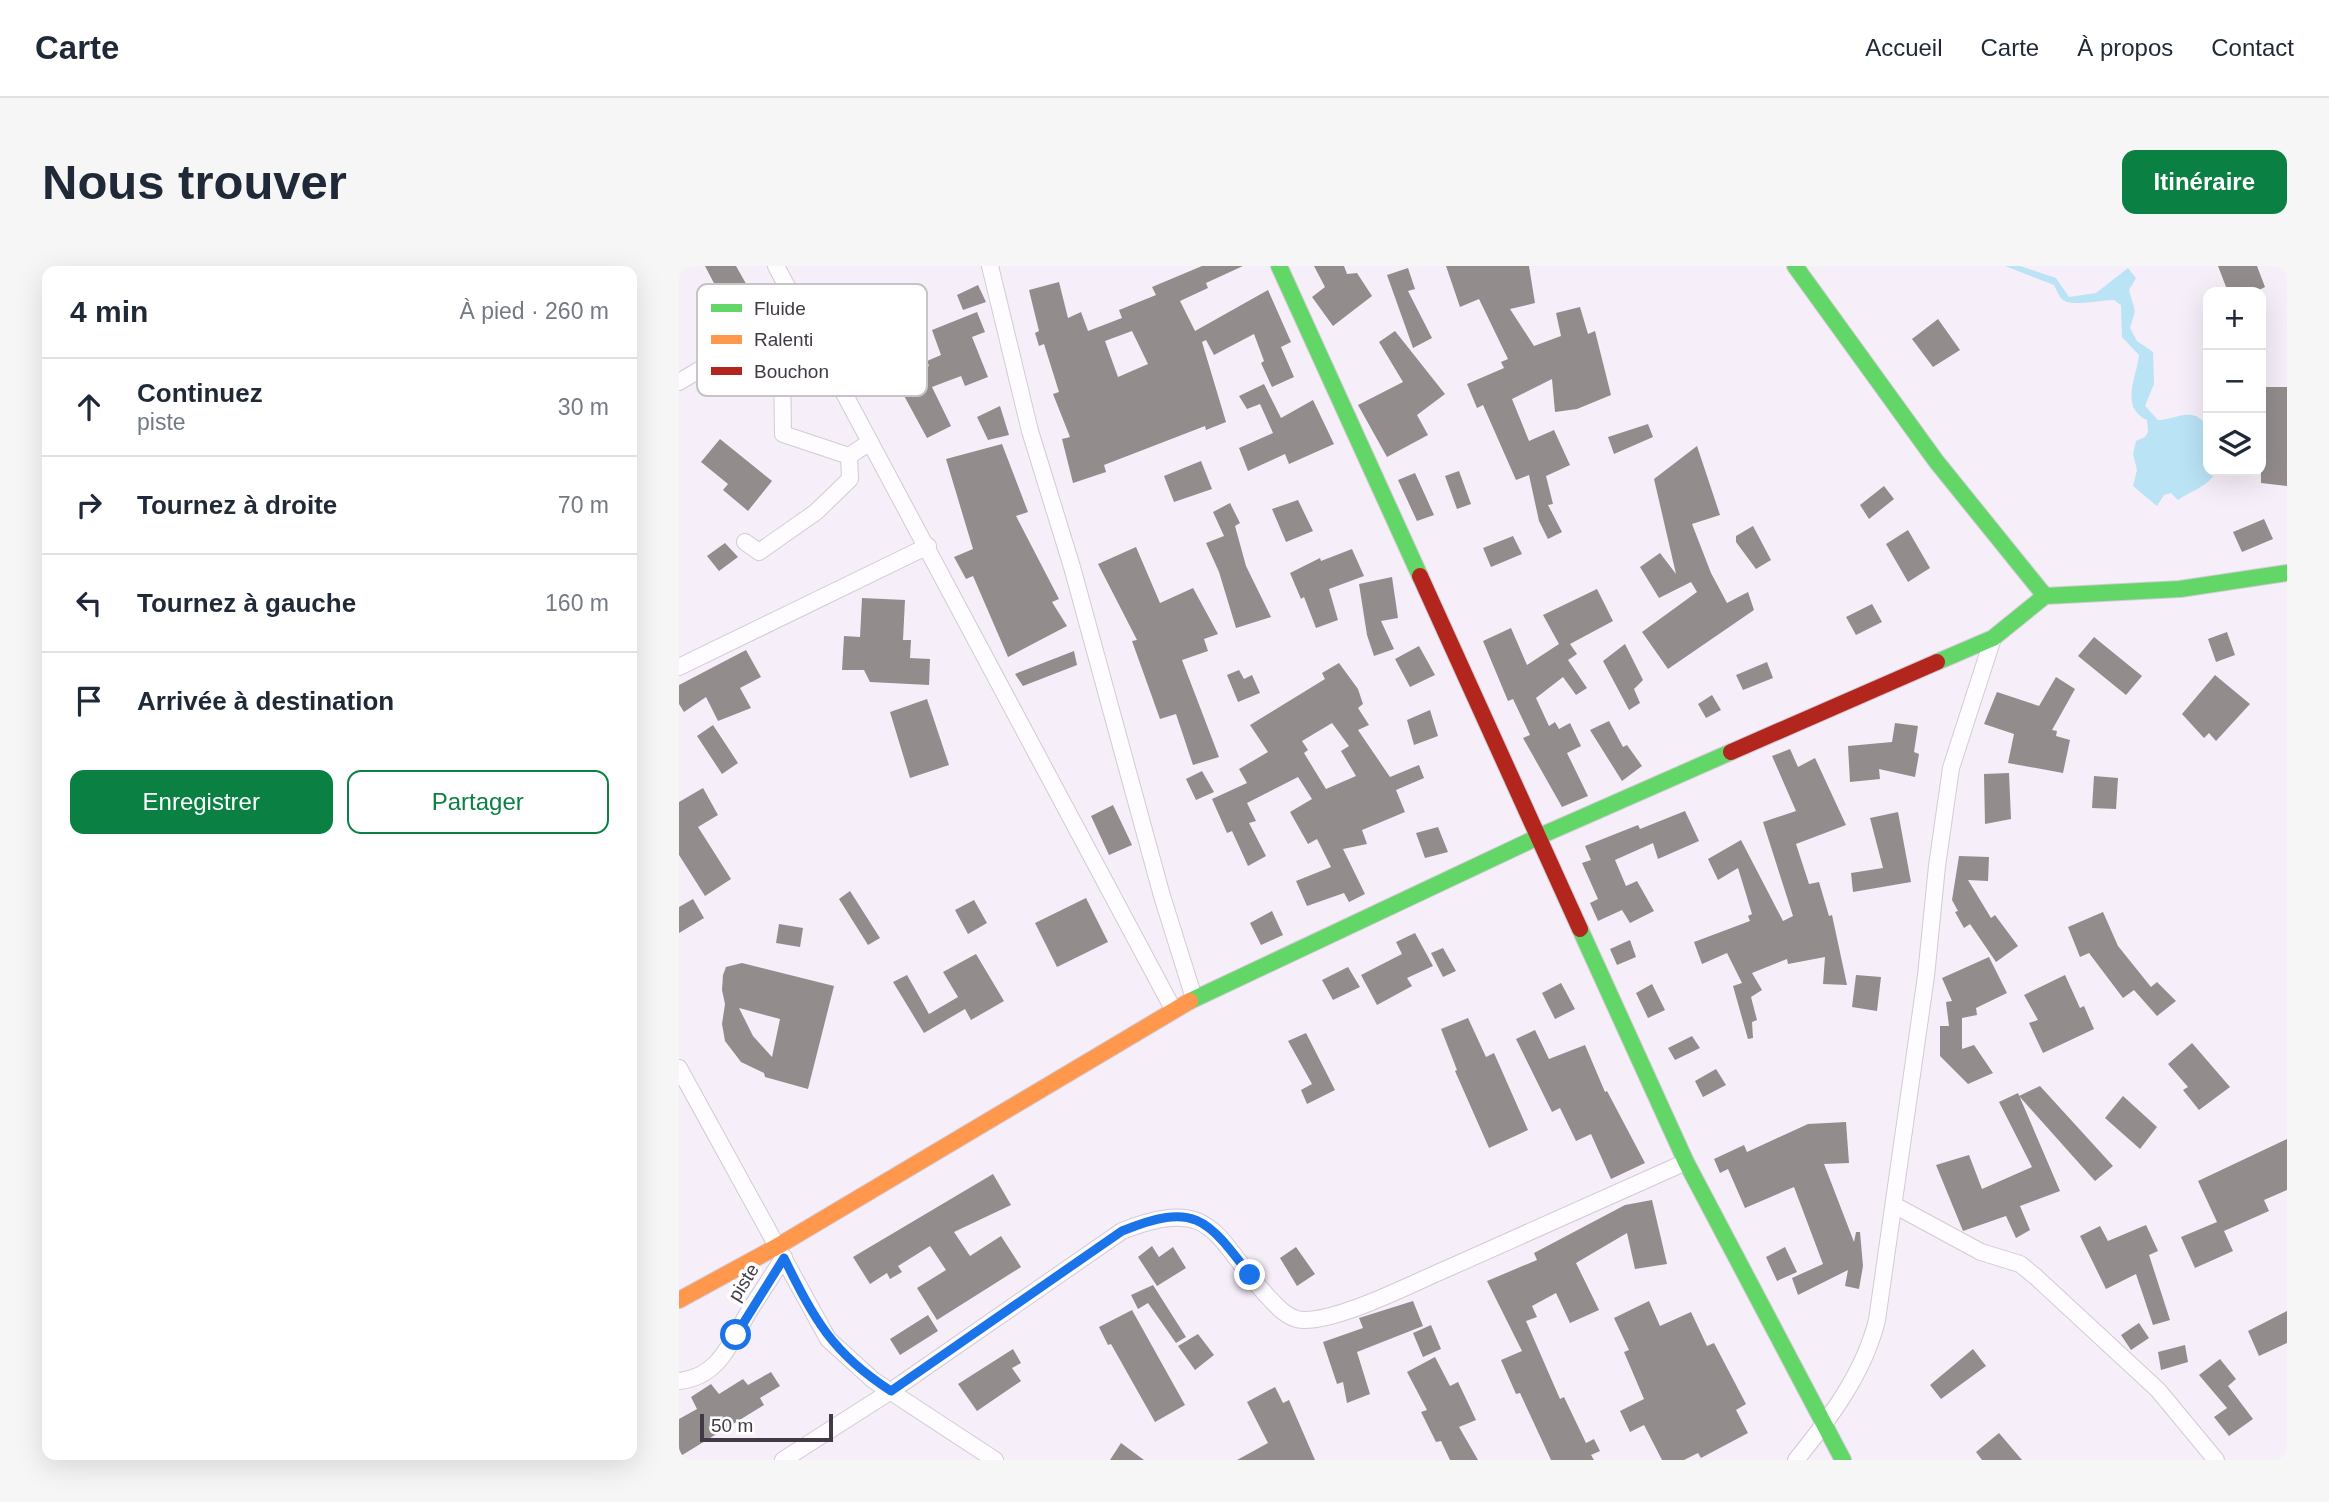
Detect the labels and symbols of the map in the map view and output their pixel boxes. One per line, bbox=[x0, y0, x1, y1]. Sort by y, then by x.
legend bbox=[697, 284, 927, 396]
text: Fluide bbox=[754, 298, 806, 319]
text: Ralenti bbox=[754, 329, 813, 350]
text: Bouchon bbox=[754, 361, 829, 382]
route end bbox=[1234, 1259, 1265, 1290]
street label: piste bbox=[724, 1260, 763, 1305]
route start bbox=[720, 1319, 751, 1350]
scale bar bbox=[700, 1411, 833, 1443]

